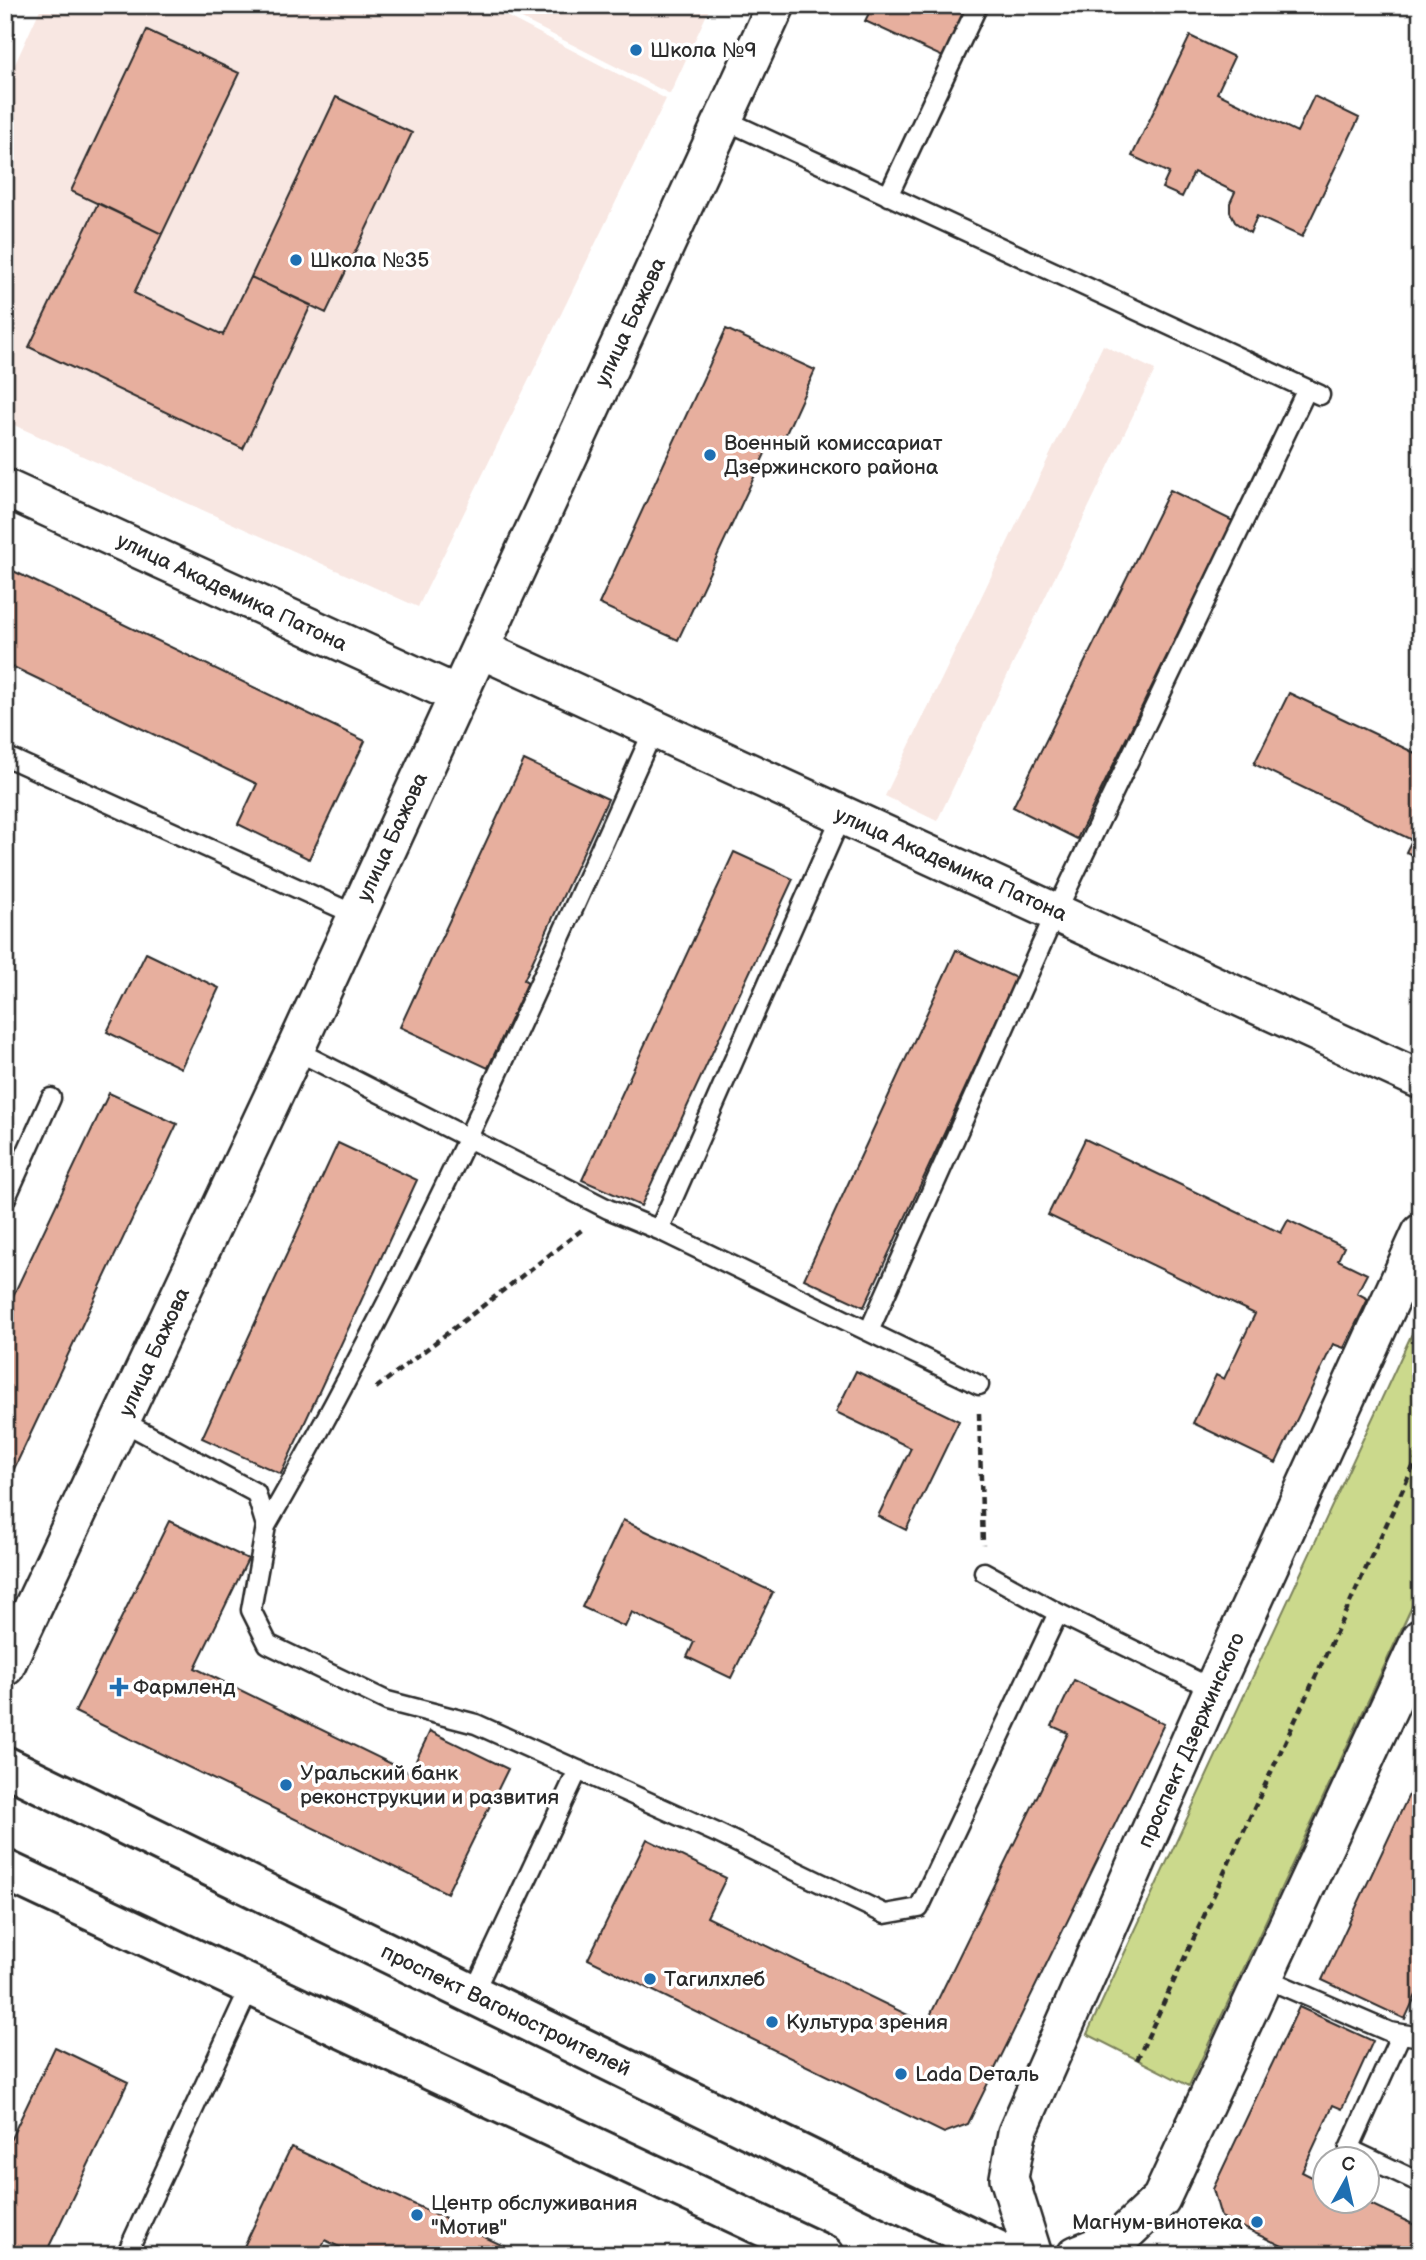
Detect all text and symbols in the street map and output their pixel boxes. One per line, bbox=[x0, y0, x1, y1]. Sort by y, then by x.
place label: Школа №9 bbox=[650, 38, 757, 63]
marker: Школа №9 bbox=[628, 42, 644, 58]
place label: Школа №35 bbox=[310, 248, 429, 273]
marker: Школа №35 bbox=[288, 252, 304, 268]
street label: улица Бажова bbox=[590, 253, 671, 391]
place label: Военный комиссариат Дзержинского района bbox=[724, 431, 943, 480]
marker: Военный комиссариат Дзержинского района bbox=[702, 447, 718, 463]
street label: улица Академика Патона bbox=[113, 528, 352, 657]
street label: улица Бажова bbox=[352, 768, 433, 906]
street label: улица Академика Патона bbox=[831, 802, 1071, 927]
street label: улица Бажова bbox=[114, 1283, 195, 1421]
street label: проспект Дзержинского bbox=[1133, 1629, 1250, 1852]
place label: Фармленд bbox=[133, 1675, 236, 1700]
marker: Фармленд bbox=[111, 1679, 127, 1695]
place label: Уральский банк реконструкции и развития bbox=[300, 1761, 559, 1810]
marker: Уральский банк реконструкции и развития bbox=[278, 1777, 294, 1793]
street label: проспект Вагоностроителей bbox=[377, 1939, 635, 2082]
place label: Тагилхлеб bbox=[664, 1967, 765, 1992]
marker: Тагилхлеб bbox=[642, 1971, 658, 1987]
place label: Культура зрения bbox=[786, 2010, 948, 2035]
marker: Культура зрения bbox=[764, 2014, 780, 2030]
place label: Lada Dеталь bbox=[915, 2062, 1040, 2087]
marker: Lada Dеталь bbox=[893, 2066, 909, 2082]
north arrow bbox=[1310, 2144, 1380, 2214]
text: С bbox=[1340, 2152, 1356, 2177]
place label: Центр обслуживания "Мотив" bbox=[431, 2191, 637, 2240]
marker: Центр обслуживания "Мотив" bbox=[409, 2207, 425, 2223]
place label: Магнум-винотека bbox=[1072, 2210, 1244, 2235]
marker: Магнум-винотека bbox=[1249, 2214, 1265, 2230]

